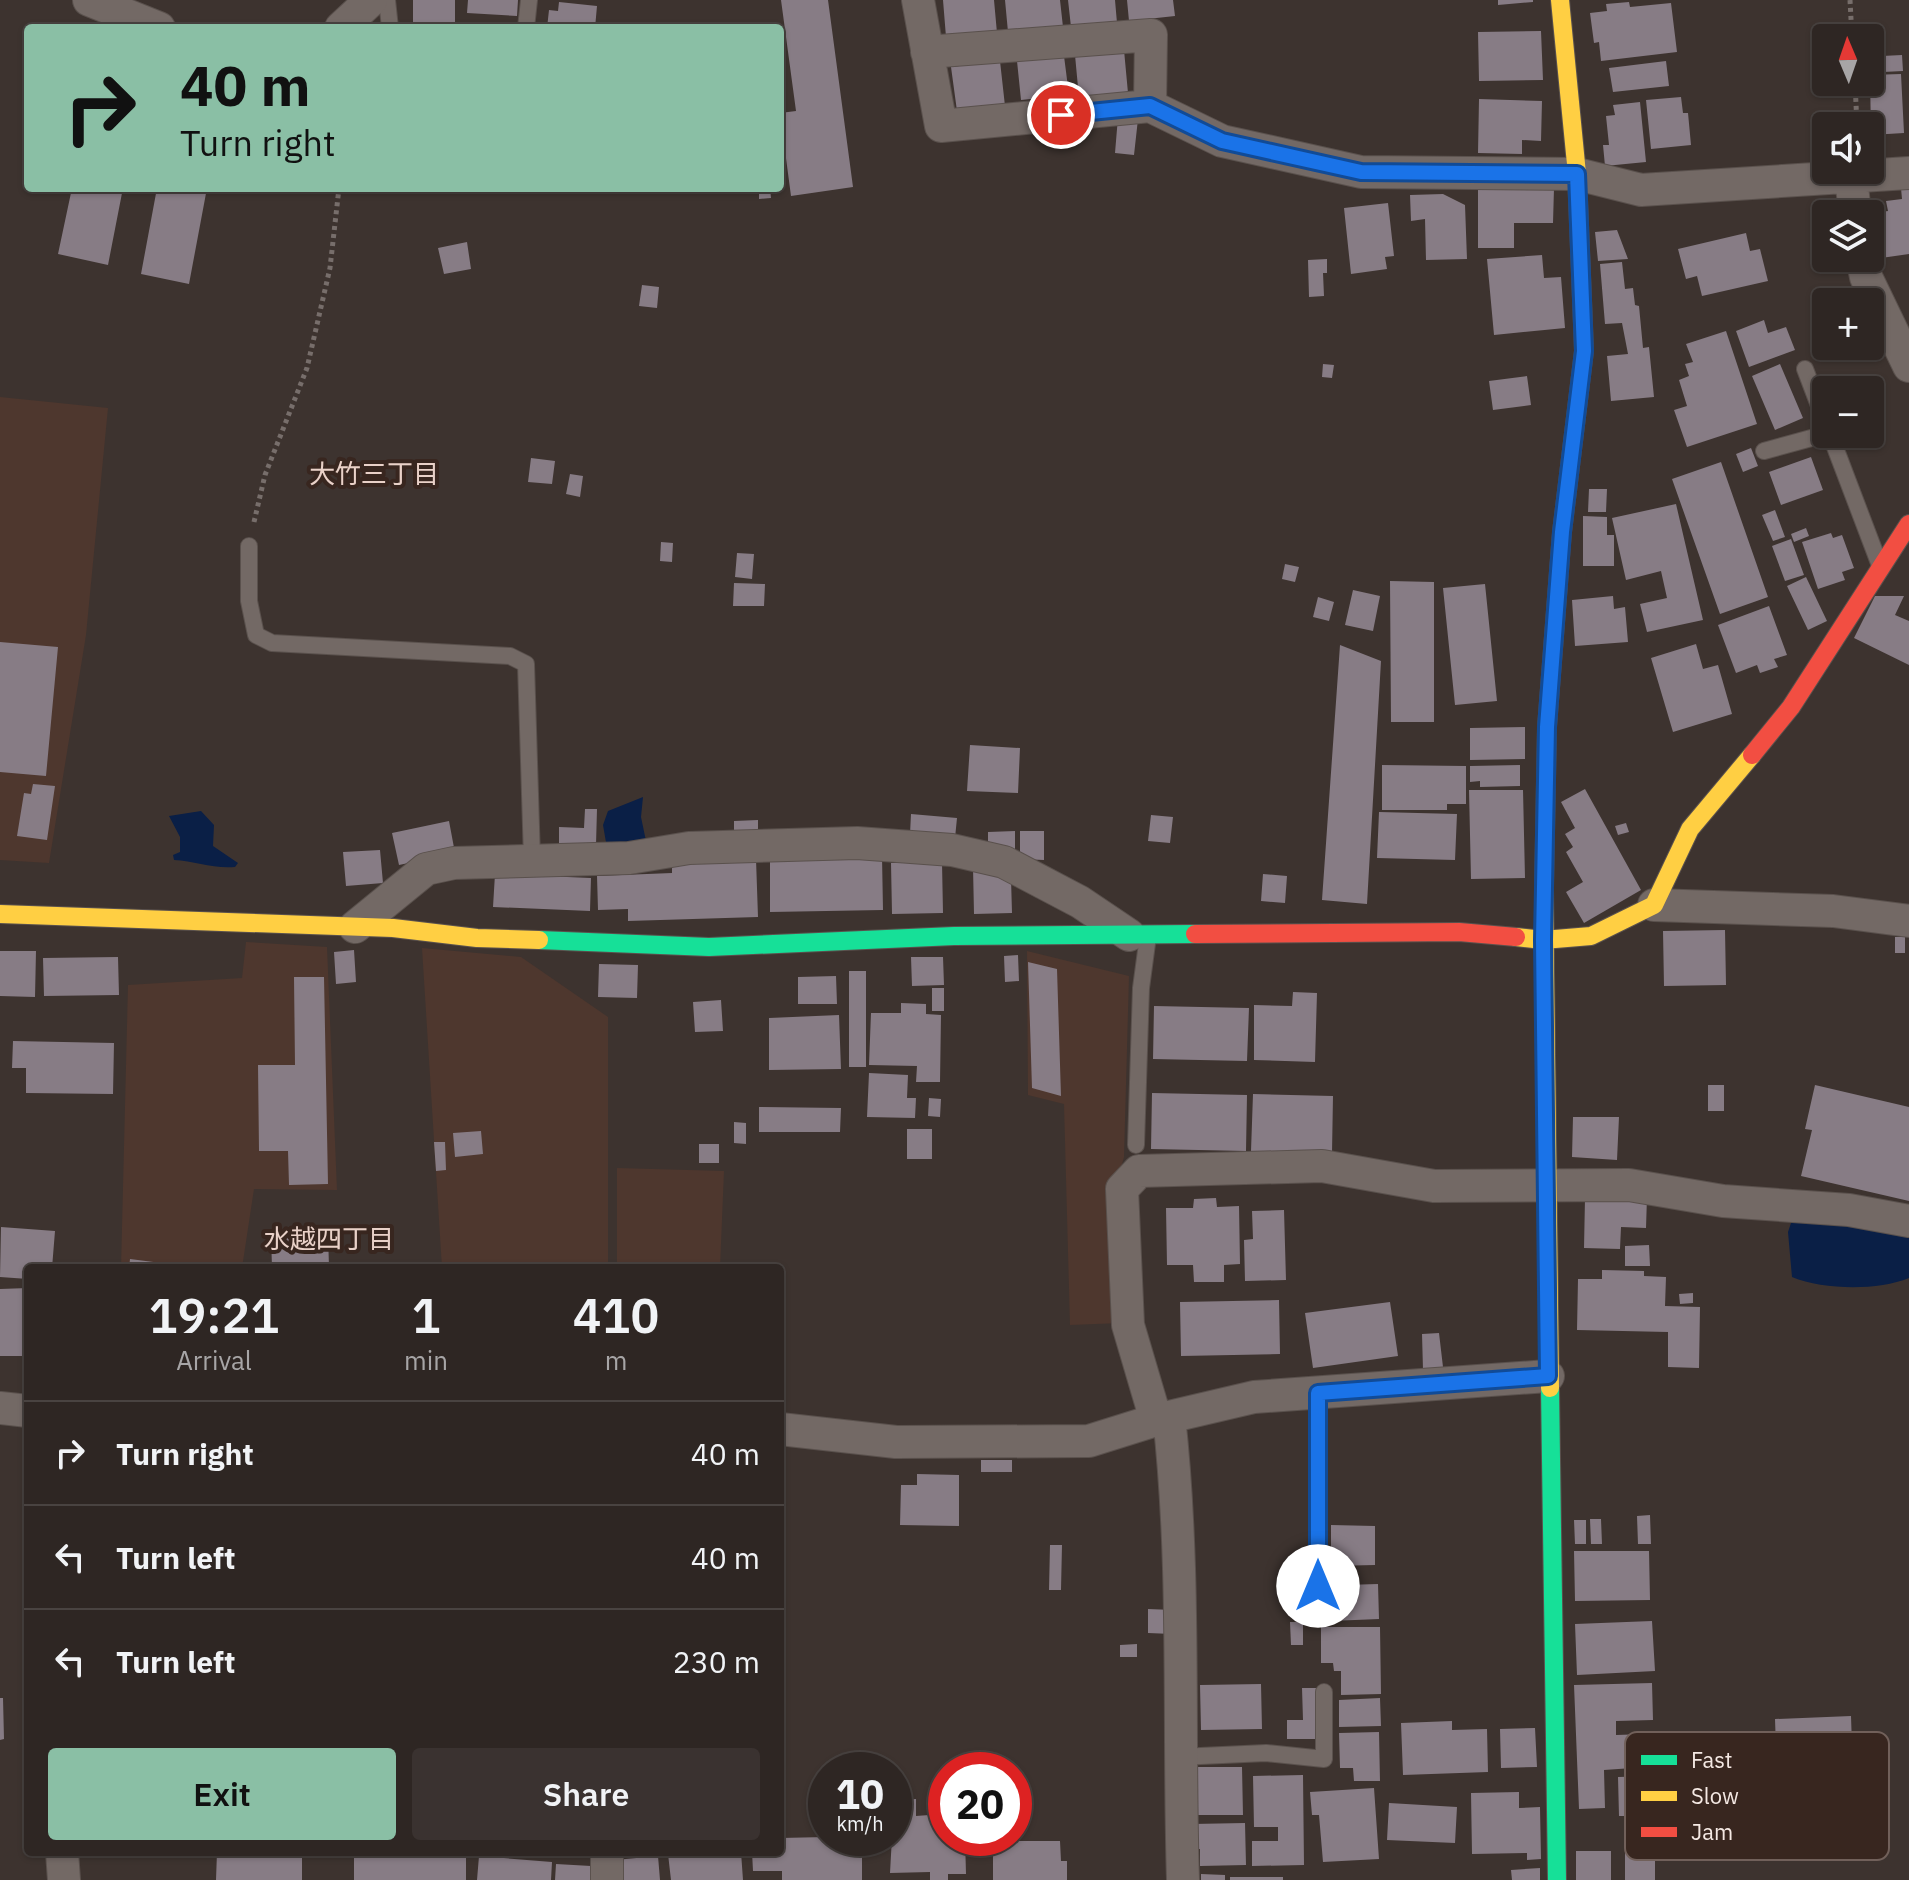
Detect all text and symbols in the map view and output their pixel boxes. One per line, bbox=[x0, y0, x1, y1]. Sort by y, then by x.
north arrow bbox=[1812, 24, 1884, 96]
map controls bbox=[1812, 24, 1884, 448]
text: 40 m bbox=[180, 49, 310, 121]
icon: right bbox=[48, 56, 152, 160]
pin bbox=[1027, 81, 1095, 149]
icon: arrive bbox=[1039, 93, 1083, 137]
button: sound bbox=[1812, 112, 1884, 184]
text: Turn right bbox=[180, 119, 336, 166]
button: layers bbox=[1812, 200, 1884, 272]
button: + bbox=[1812, 288, 1884, 360]
button: − bbox=[1812, 376, 1884, 448]
district label: 大竹三丁目 bbox=[309, 456, 439, 490]
district label: 水越四丁目 bbox=[264, 1221, 394, 1255]
text: 19:21 bbox=[149, 1284, 279, 1346]
text: 1 bbox=[412, 1284, 440, 1346]
text: 410 bbox=[573, 1284, 659, 1346]
text: Arrival bbox=[176, 1343, 252, 1377]
text: min bbox=[404, 1343, 448, 1377]
text: m bbox=[605, 1343, 627, 1377]
icon: right bbox=[48, 1431, 92, 1475]
text: Turn right bbox=[116, 1434, 254, 1473]
text: 40 m bbox=[691, 1434, 760, 1473]
icon: left bbox=[48, 1535, 92, 1579]
text: Turn left bbox=[116, 1538, 235, 1577]
text: 40 m bbox=[691, 1538, 760, 1577]
position arrow bbox=[1276, 1544, 1360, 1628]
icon: left bbox=[48, 1639, 92, 1683]
text: Turn left bbox=[116, 1642, 235, 1681]
text: 230 m bbox=[673, 1642, 760, 1681]
legend bbox=[1625, 1732, 1889, 1860]
text: Fast bbox=[1691, 1745, 1732, 1774]
button: Exit bbox=[48, 1748, 396, 1840]
button: Share bbox=[412, 1748, 760, 1840]
speed limit sign: 20 bbox=[928, 1752, 1032, 1856]
text: 10 bbox=[836, 1768, 884, 1820]
text: Slow bbox=[1691, 1781, 1739, 1810]
text: km/h bbox=[836, 1810, 884, 1837]
text: Jam bbox=[1691, 1817, 1733, 1846]

